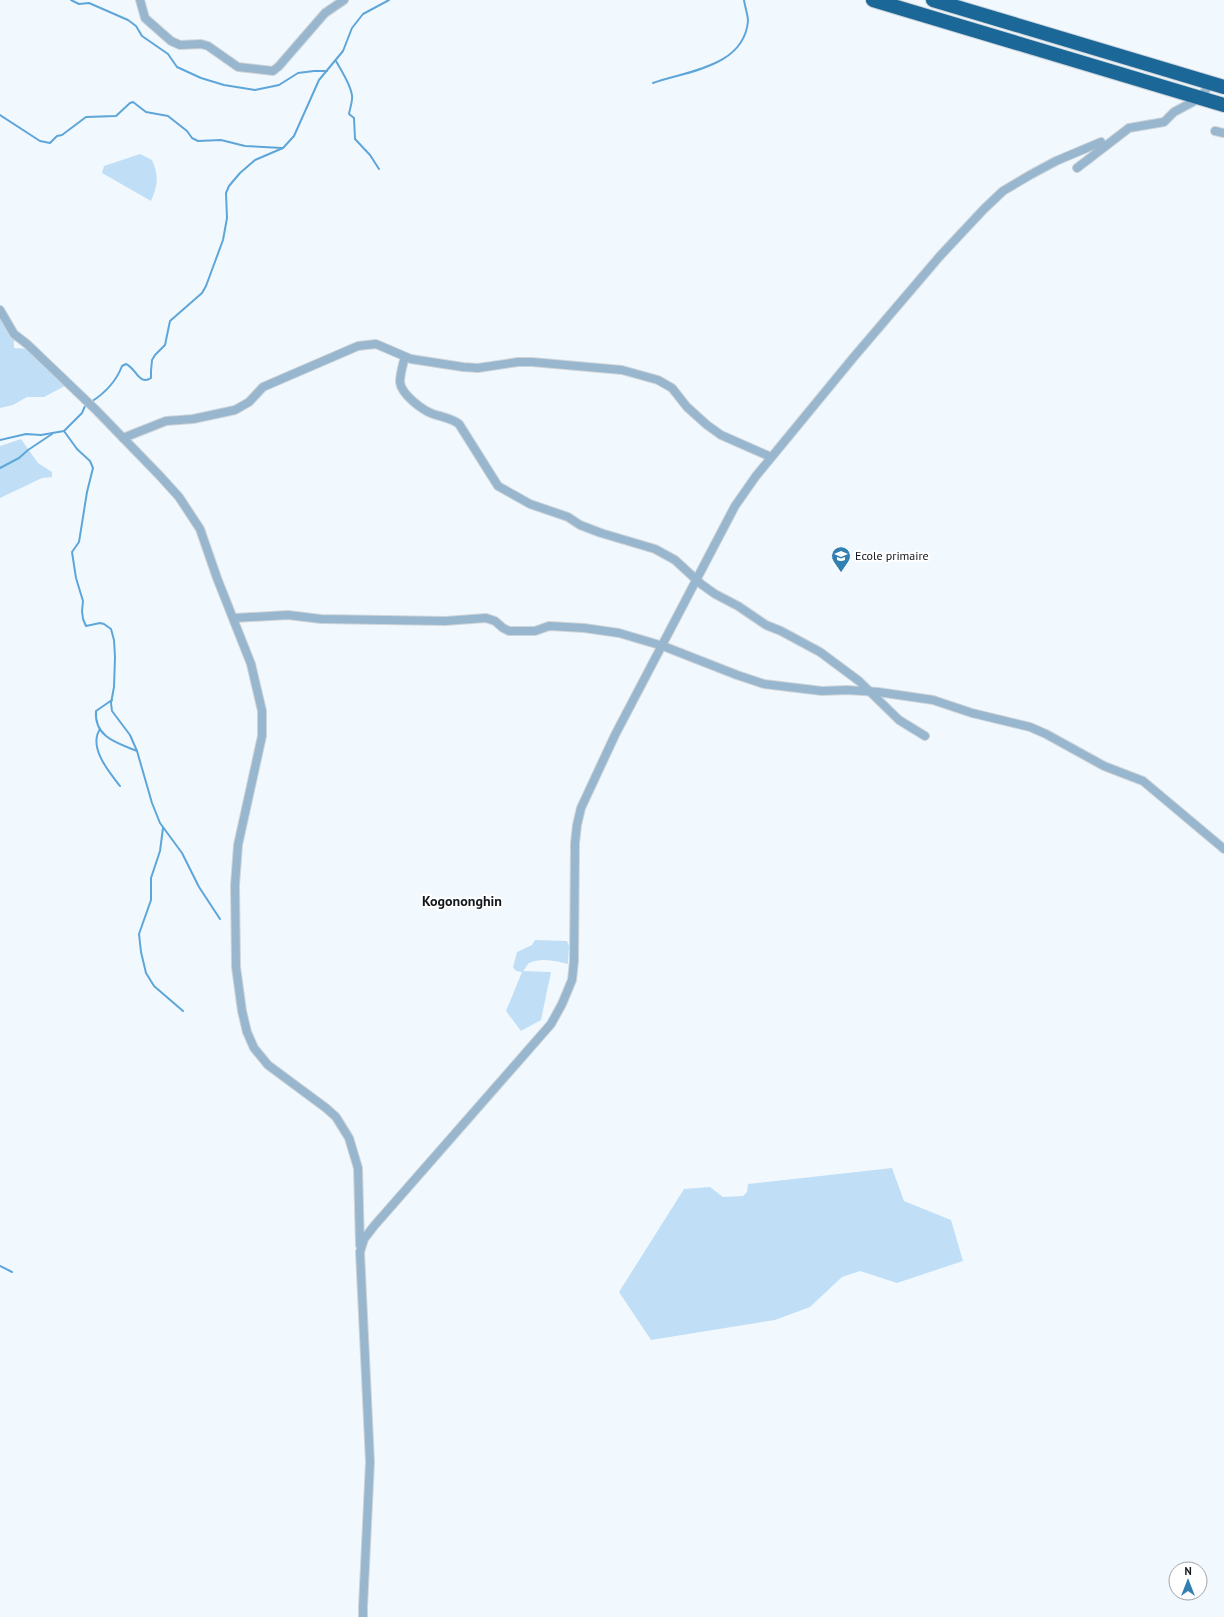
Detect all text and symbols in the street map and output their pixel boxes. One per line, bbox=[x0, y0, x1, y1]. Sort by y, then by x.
school or university icon: Ecole primaire bbox=[830, 545, 852, 573]
place label: Ecole primaire bbox=[855, 548, 929, 563]
district label: Kogononghin bbox=[422, 892, 502, 910]
north arrow bbox=[1168, 1561, 1208, 1601]
text: N bbox=[1184, 1564, 1192, 1578]

